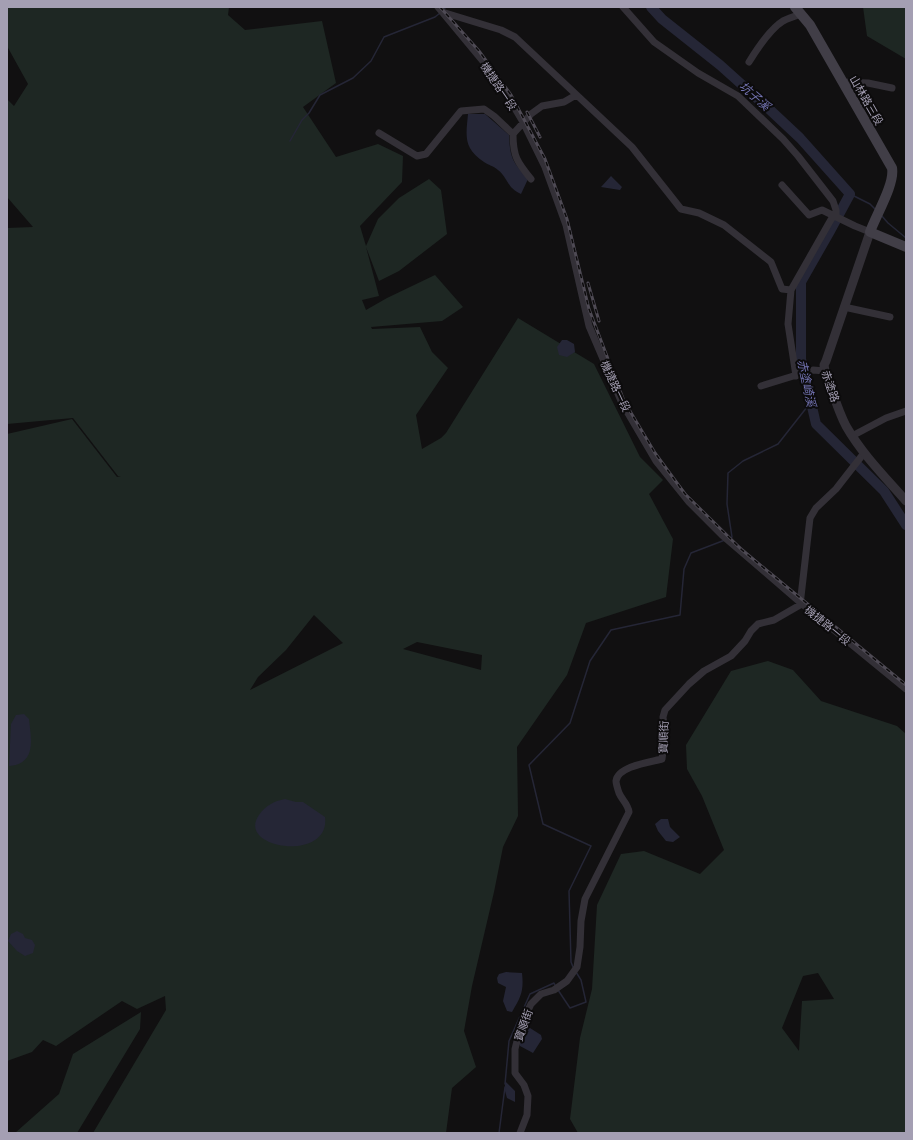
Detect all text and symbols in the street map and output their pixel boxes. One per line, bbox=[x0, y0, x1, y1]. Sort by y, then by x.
street label: 機捷路一段 bbox=[477, 59, 521, 113]
street label: 山林路三段 bbox=[847, 72, 887, 128]
water label: 坑子溪 bbox=[736, 78, 776, 116]
street label: 機捷路一段 bbox=[598, 358, 634, 414]
water label: 赤塗崎溪 bbox=[794, 358, 821, 410]
street label: 赤塗路 bbox=[819, 368, 843, 404]
street label: 機捷路一段 bbox=[802, 602, 854, 648]
street label: 寶順街 bbox=[655, 720, 671, 754]
street label: 寶順街 bbox=[510, 1007, 536, 1043]

